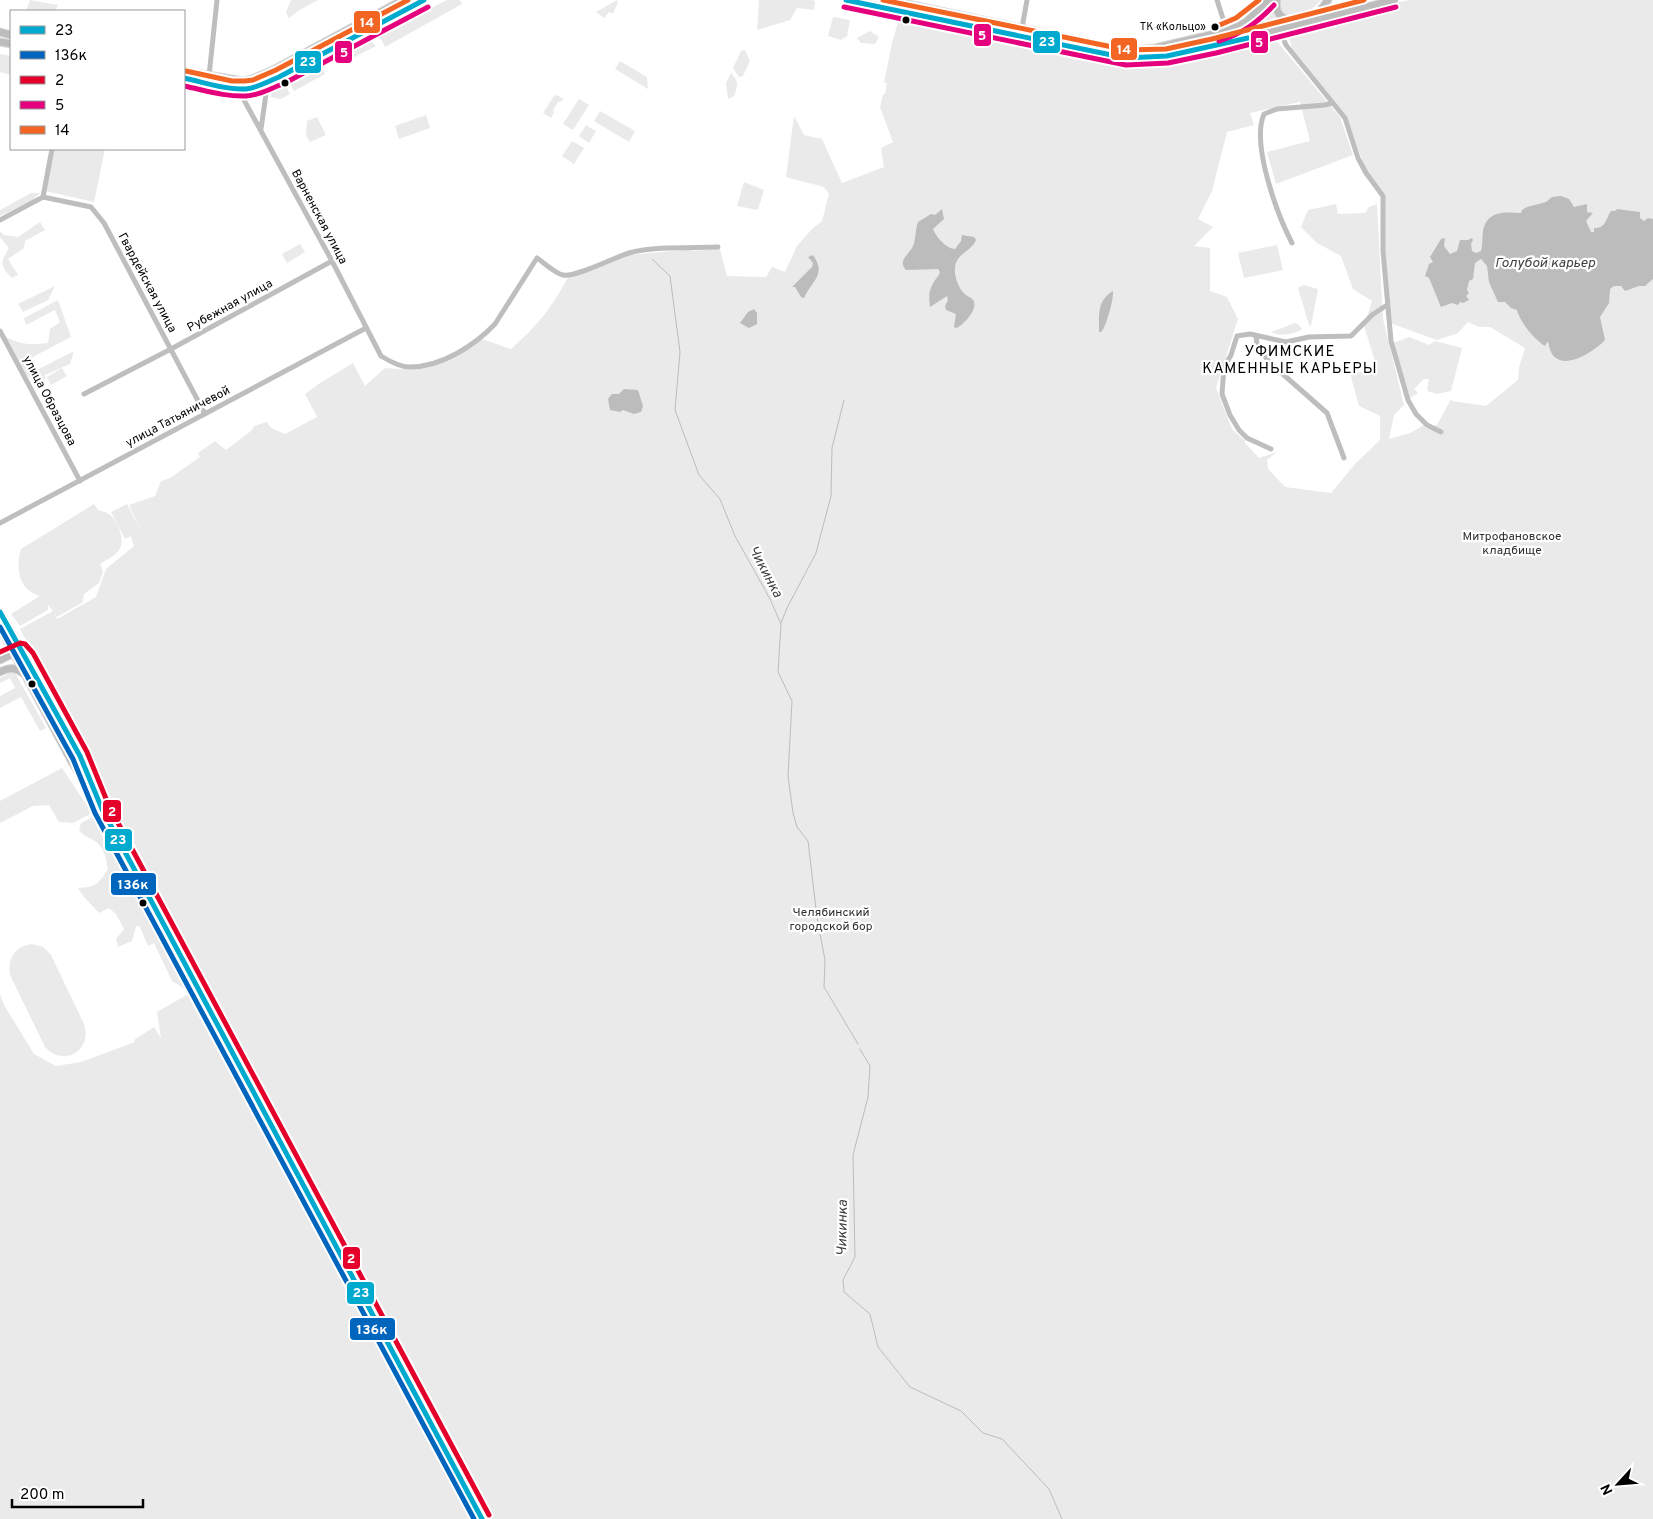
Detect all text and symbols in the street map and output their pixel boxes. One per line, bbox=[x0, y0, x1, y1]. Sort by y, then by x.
legend bbox=[10, 10, 185, 150]
line badge: 14 bbox=[353, 10, 381, 34]
text: 14 bbox=[360, 15, 374, 32]
unlabelled marker bbox=[901, 15, 911, 25]
place label: ТК «Кольцо» bbox=[1140, 20, 1206, 34]
text: 23 bbox=[55, 22, 73, 41]
marker: ТК «Кольцо» bbox=[1210, 22, 1220, 32]
line badge: 5 bbox=[973, 23, 992, 47]
text: 5 bbox=[978, 28, 986, 45]
line badge: 23 bbox=[1032, 30, 1061, 54]
line badge: 5 bbox=[1250, 30, 1269, 54]
text: 23 bbox=[1039, 34, 1055, 51]
text: 5 bbox=[1255, 35, 1263, 52]
line badge: 14 bbox=[1110, 37, 1138, 61]
line badge: 5 bbox=[334, 40, 353, 64]
text: 14 bbox=[1117, 42, 1131, 59]
text: 5 bbox=[340, 45, 348, 62]
text: 136к bbox=[55, 47, 87, 66]
line badge: 23 bbox=[294, 50, 322, 74]
text: 23 bbox=[300, 54, 316, 71]
text: 2 bbox=[55, 72, 64, 91]
unlabelled marker bbox=[280, 78, 290, 88]
text: 5 bbox=[55, 97, 64, 116]
text: 14 bbox=[55, 122, 70, 141]
street label: Варненская улица bbox=[287, 167, 351, 267]
street label: Гвардейская улица bbox=[114, 230, 180, 336]
water label: Голубой карьер bbox=[1495, 255, 1596, 272]
street label: Рубежная улица bbox=[184, 276, 276, 336]
district label: УФИМСКИЕ КАМЕННЫЕ КАРЬЕРЫ bbox=[1202, 343, 1378, 379]
street label: улица Образцова bbox=[18, 353, 80, 449]
street label: улица Татьяничевой bbox=[123, 383, 233, 451]
park label: Митрофановское кладбище bbox=[1463, 529, 1562, 559]
water label: Чикинка bbox=[744, 543, 786, 601]
unlabelled marker bbox=[27, 679, 37, 689]
line badge: 2 bbox=[102, 799, 122, 823]
text: 2 bbox=[108, 804, 116, 821]
line badge: 23 bbox=[104, 828, 133, 852]
text: 23 bbox=[110, 832, 126, 849]
line badge: 136к bbox=[110, 872, 157, 896]
text: 136к bbox=[118, 877, 148, 894]
unlabelled marker bbox=[138, 898, 148, 908]
park label: Челябинский городской бор bbox=[789, 905, 873, 935]
water label: Чикинка bbox=[834, 1199, 852, 1256]
line badge: 2 bbox=[342, 1246, 361, 1270]
text: 2 bbox=[347, 1251, 355, 1268]
line badge: 23 bbox=[346, 1281, 375, 1305]
text: 23 bbox=[353, 1285, 369, 1302]
line badge: 136к bbox=[349, 1317, 396, 1341]
text: 136к bbox=[357, 1322, 387, 1339]
north arrow bbox=[1593, 1459, 1643, 1509]
scale bar bbox=[12, 1476, 144, 1508]
text: N bbox=[1598, 1481, 1618, 1497]
text: 200 m bbox=[20, 1486, 65, 1505]

